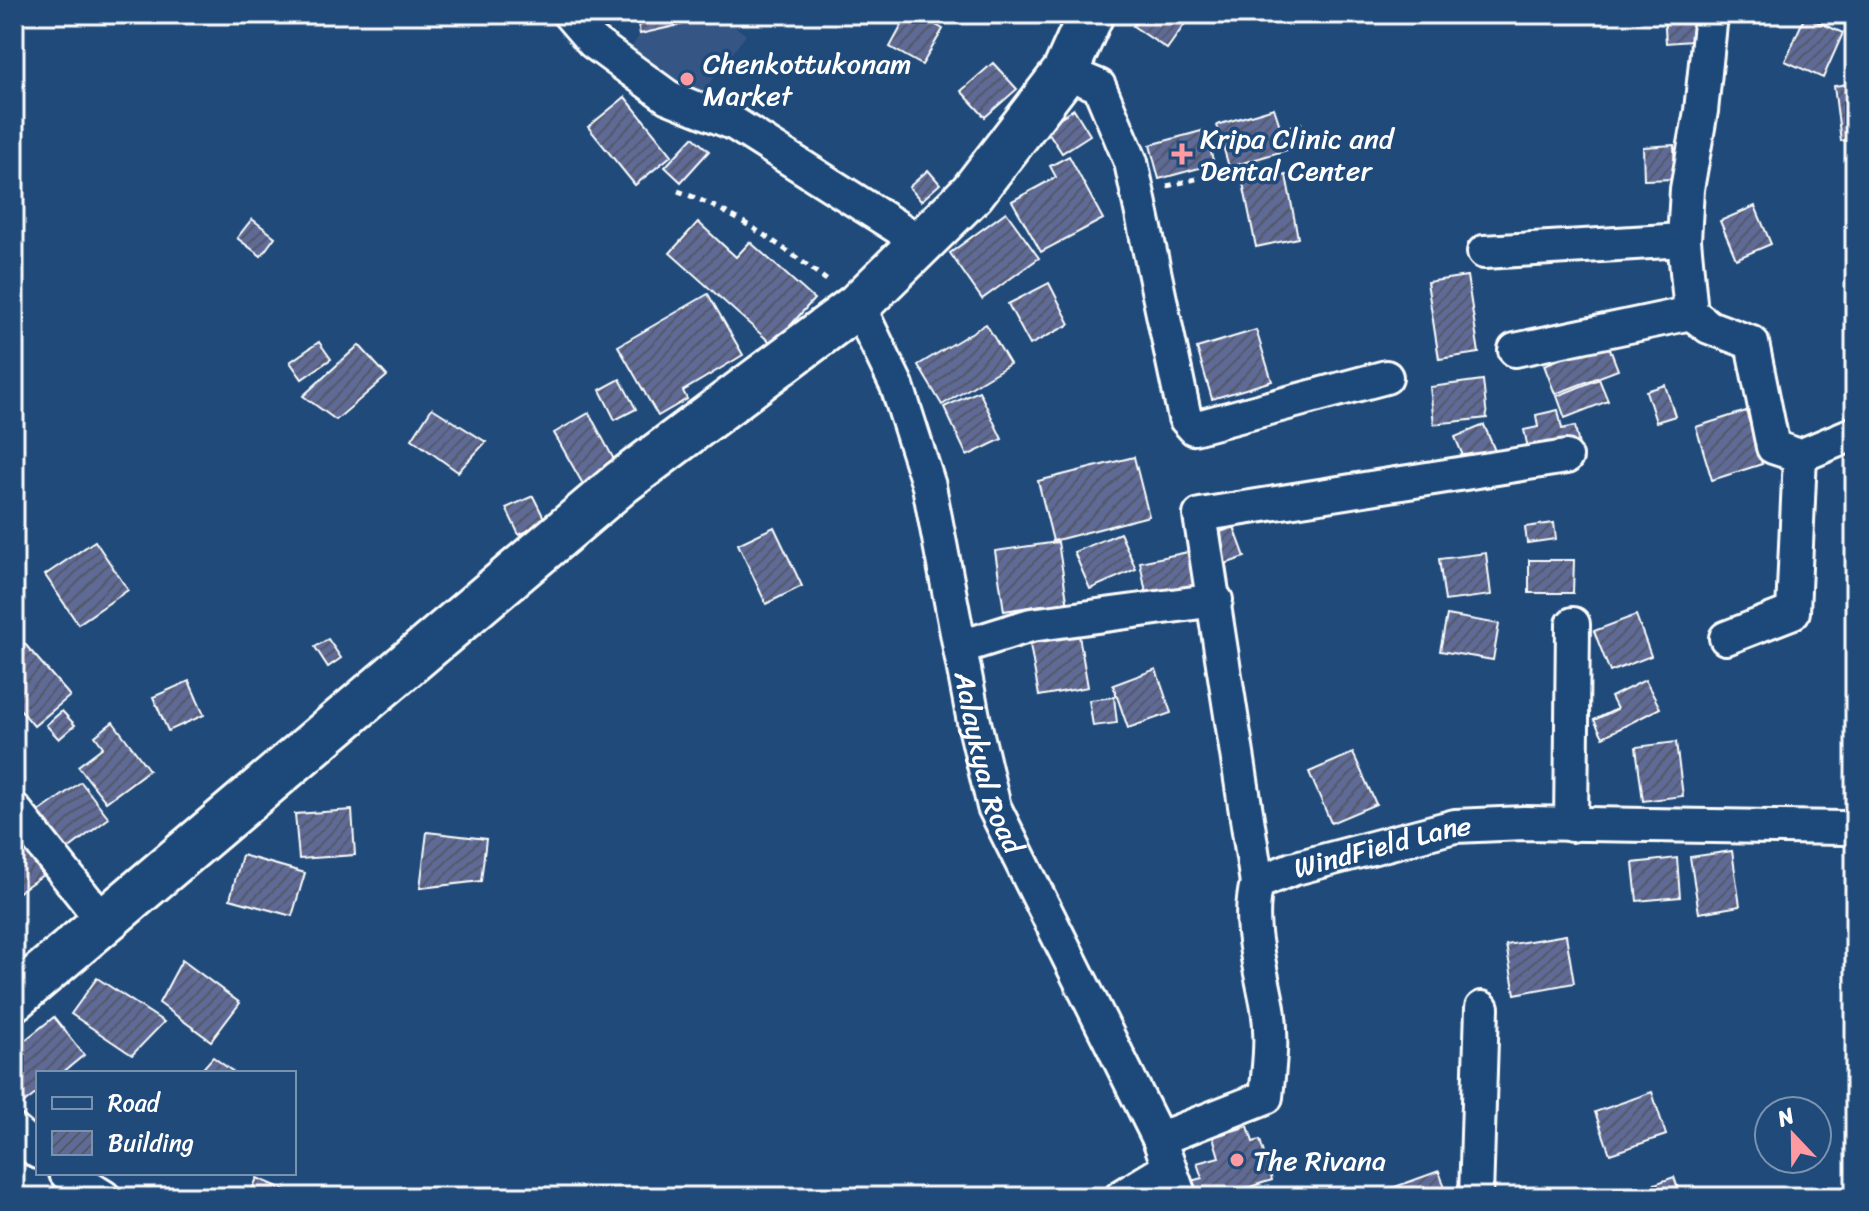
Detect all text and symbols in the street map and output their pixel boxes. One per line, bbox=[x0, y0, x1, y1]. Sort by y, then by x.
place label: Chenkottukonam Market bbox=[703, 39, 912, 120]
marker: Chenkottukonam Market bbox=[678, 70, 696, 88]
place label: Kripa Clinic and Dental Center bbox=[1200, 114, 1396, 195]
marker: Kripa Clinic and Dental Center bbox=[1171, 143, 1193, 165]
street label: Aalaykyal Road bbox=[940, 666, 1038, 864]
street label: WindField Lane bbox=[1288, 801, 1472, 893]
legend bbox=[36, 1071, 296, 1175]
text: Road bbox=[108, 1082, 162, 1124]
north arrow bbox=[1753, 1095, 1833, 1175]
text: N bbox=[1770, 1096, 1801, 1138]
text: Building bbox=[108, 1122, 194, 1164]
place label: The Rivana bbox=[1253, 1136, 1386, 1185]
marker: The Rivana bbox=[1228, 1151, 1246, 1169]

